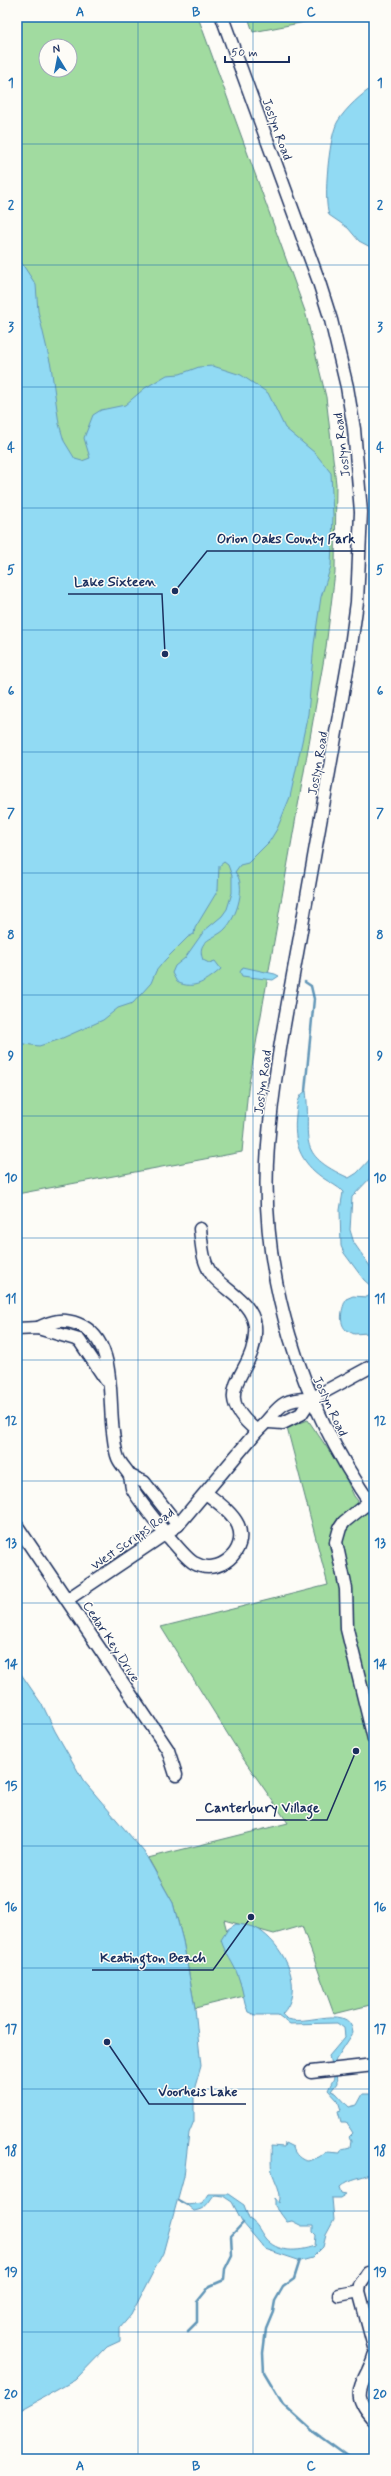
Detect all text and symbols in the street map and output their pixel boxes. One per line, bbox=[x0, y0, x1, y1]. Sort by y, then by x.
text: A bbox=[76, 4, 84, 21]
text: B bbox=[192, 4, 201, 21]
text: C bbox=[306, 4, 316, 21]
north arrow bbox=[38, 38, 78, 78]
scale bar bbox=[225, 38, 289, 64]
text: N bbox=[52, 42, 61, 57]
text: 50 m bbox=[231, 45, 258, 61]
text: 1 bbox=[8, 75, 14, 92]
text: 1 bbox=[377, 75, 383, 92]
street label: Joslyn Road bbox=[258, 96, 296, 163]
text: 2 bbox=[8, 197, 15, 214]
text: 2 bbox=[377, 197, 384, 214]
text: 3 bbox=[8, 319, 14, 336]
text: 3 bbox=[377, 319, 383, 336]
street label: Joslyn Road bbox=[330, 412, 355, 478]
text: 4 bbox=[7, 440, 15, 457]
text: 4 bbox=[376, 440, 384, 457]
callout: Orion Oaks County Park bbox=[207, 525, 365, 551]
text: Orion Oaks County Park bbox=[217, 530, 355, 548]
text: 5 bbox=[7, 562, 15, 579]
text: 5 bbox=[376, 562, 384, 579]
callout: Lake Sixteen bbox=[68, 568, 162, 594]
text: Lake Sixteen bbox=[74, 573, 157, 591]
text: 6 bbox=[8, 683, 15, 700]
text: 6 bbox=[377, 683, 384, 700]
street label: Joslyn Road bbox=[304, 730, 332, 797]
text: 7 bbox=[7, 805, 15, 822]
text: 7 bbox=[376, 805, 384, 822]
text: 8 bbox=[7, 927, 15, 944]
text: 8 bbox=[376, 927, 384, 944]
text: 9 bbox=[8, 1048, 15, 1065]
text: 9 bbox=[377, 1048, 384, 1065]
street label: Joslyn Road bbox=[251, 1049, 276, 1115]
text: 10 bbox=[4, 1170, 18, 1187]
text: 10 bbox=[373, 1170, 387, 1187]
text: 11 bbox=[5, 1291, 17, 1308]
text: 11 bbox=[374, 1291, 386, 1308]
street label: Joslyn Road bbox=[308, 1374, 351, 1440]
text: 12 bbox=[5, 1413, 17, 1430]
text: 12 bbox=[374, 1413, 386, 1430]
street label: West Scripps Road bbox=[88, 1504, 178, 1574]
text: 13 bbox=[5, 1535, 17, 1552]
text: 13 bbox=[374, 1535, 386, 1552]
street label: Cedar Key Drive bbox=[78, 1598, 143, 1686]
text: 14 bbox=[4, 1656, 18, 1673]
text: 14 bbox=[373, 1656, 387, 1673]
text: 15 bbox=[5, 1778, 17, 1795]
text: 15 bbox=[374, 1778, 386, 1795]
callout: Canterbury Village bbox=[196, 1794, 327, 1820]
text: Canterbury Village bbox=[204, 1799, 320, 1820]
text: 16 bbox=[4, 1899, 18, 1916]
text: 16 bbox=[373, 1899, 387, 1916]
callout: Keatington Beach bbox=[92, 1944, 213, 1970]
text: Keatington Beach bbox=[100, 1949, 206, 1970]
text: 17 bbox=[5, 2021, 18, 2038]
text: 17 bbox=[374, 2021, 387, 2038]
callout: Voorheis Lake bbox=[149, 2078, 246, 2104]
text: Voorheis Lake bbox=[158, 2083, 238, 2101]
text: 18 bbox=[5, 2143, 17, 2160]
text: 18 bbox=[374, 2143, 386, 2160]
text: 19 bbox=[4, 2264, 18, 2281]
text: 19 bbox=[373, 2264, 387, 2281]
text: 20 bbox=[4, 2386, 18, 2403]
text: 20 bbox=[373, 2386, 387, 2403]
text: A bbox=[76, 2458, 84, 2475]
text: B bbox=[192, 2458, 201, 2475]
text: C bbox=[306, 2458, 316, 2475]

